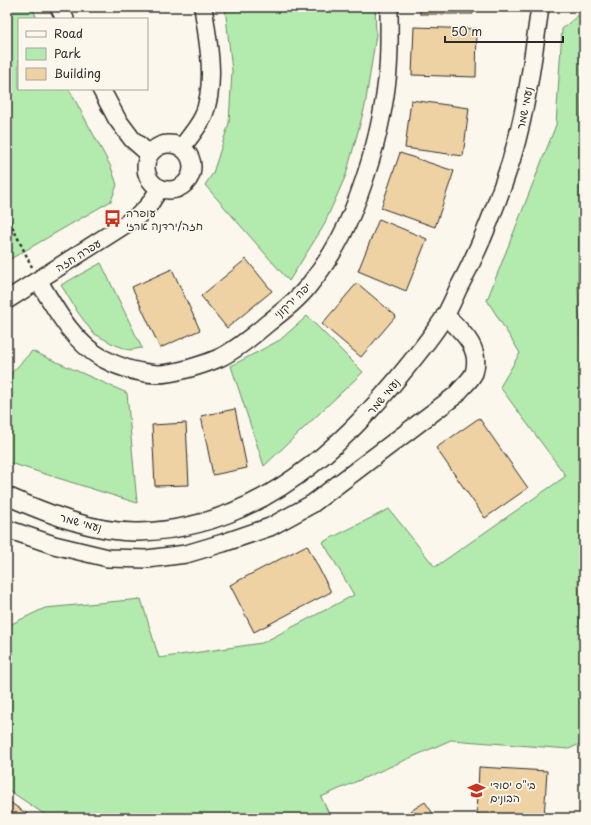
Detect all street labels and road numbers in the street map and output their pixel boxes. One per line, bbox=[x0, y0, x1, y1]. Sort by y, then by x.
street label: נעמי שמר bbox=[512, 85, 536, 131]
street label: עפרה חזה bbox=[52, 234, 105, 276]
street label: יפה ירקוני bbox=[270, 278, 314, 322]
street label: נעמי שמר bbox=[363, 374, 403, 418]
street label: נעמי שמר bbox=[58, 508, 104, 536]

